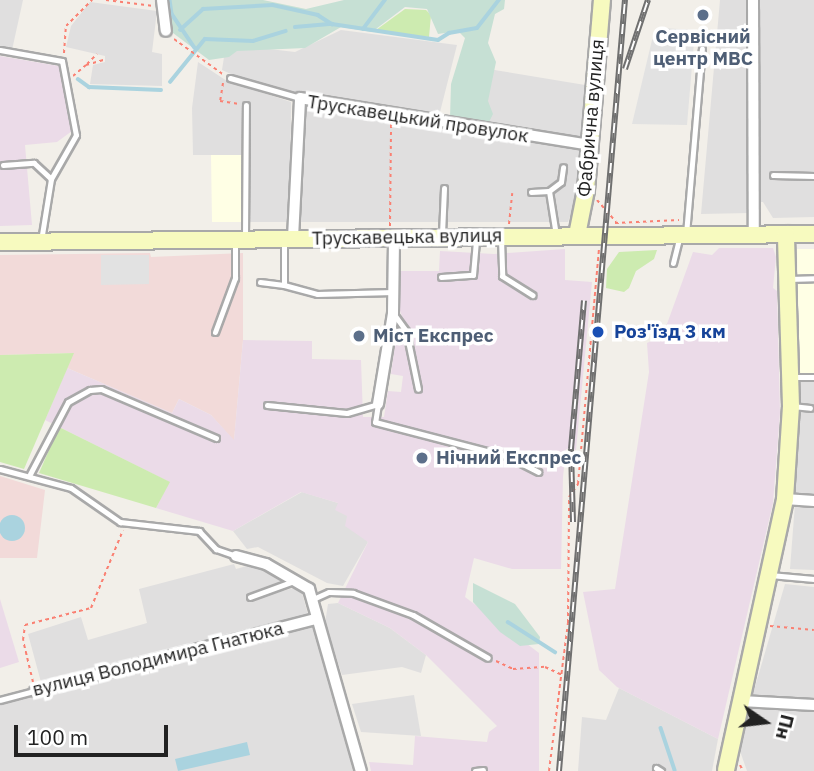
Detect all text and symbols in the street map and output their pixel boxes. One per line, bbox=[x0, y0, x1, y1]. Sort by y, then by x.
marker: Сервісний центр МВС bbox=[695, 7, 711, 23]
place label: Сервісний центр МВС bbox=[653, 26, 753, 70]
street label: Фабрична вулиця bbox=[573, 38, 609, 198]
street label: Трускавецький провулок bbox=[306, 90, 530, 148]
street label: Трускавецька вулиця bbox=[312, 224, 502, 250]
place label: Роз'їзд 3 км bbox=[614, 321, 726, 343]
marker: Роз'їзд 3 км bbox=[588, 322, 608, 342]
place label: Міст Експрес bbox=[373, 325, 494, 347]
marker: Міст Експрес bbox=[351, 328, 367, 344]
place label: Нічний Експрес bbox=[436, 447, 581, 469]
marker: Нічний Експрес bbox=[414, 450, 430, 466]
street label: вулиця Володимира Гнатюка bbox=[30, 617, 286, 701]
north arrow bbox=[730, 687, 800, 757]
scale bar bbox=[18, 712, 172, 756]
text: Пн bbox=[771, 712, 800, 742]
text: 100 m bbox=[27, 723, 88, 751]

